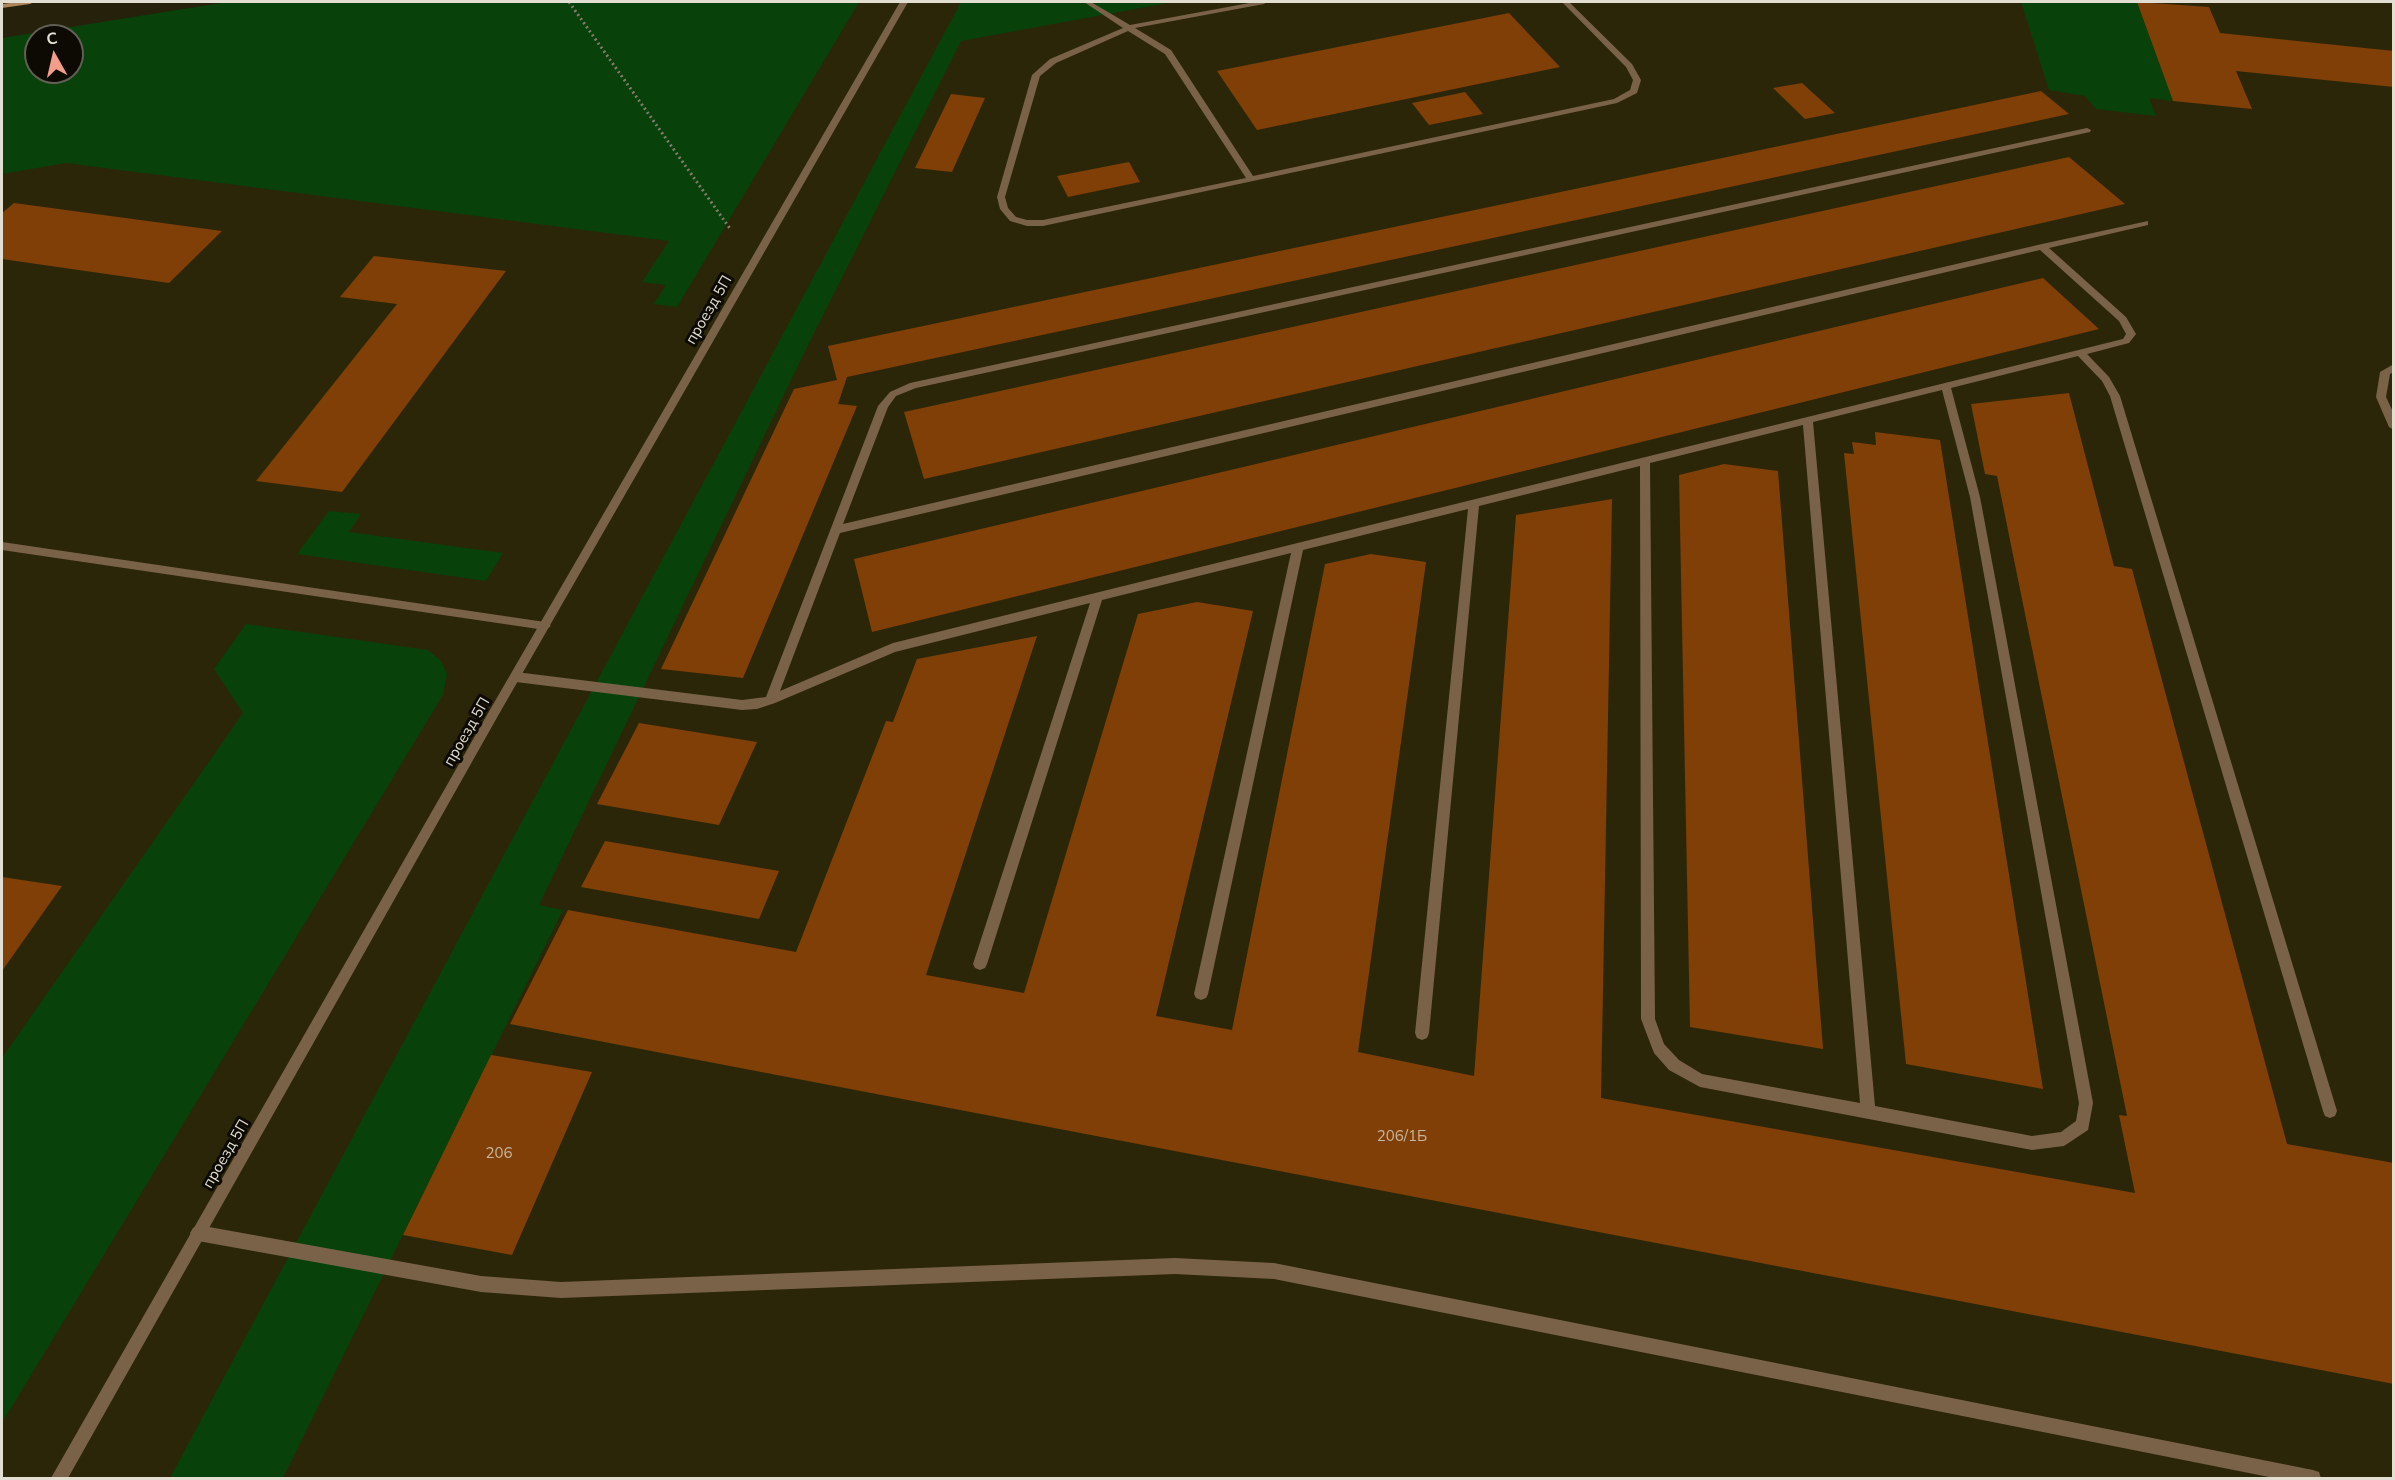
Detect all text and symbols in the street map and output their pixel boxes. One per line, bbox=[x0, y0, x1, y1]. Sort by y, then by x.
north arrow bbox=[24, 24, 84, 84]
text: С bbox=[45, 27, 59, 49]
street label: проезд 5П bbox=[682, 272, 736, 348]
street label: проезд 5П bbox=[440, 694, 494, 770]
street label: проезд 5П bbox=[199, 1116, 253, 1192]
house number: 206/1Б bbox=[1377, 1127, 1427, 1145]
house number: 206 bbox=[486, 1144, 512, 1162]

